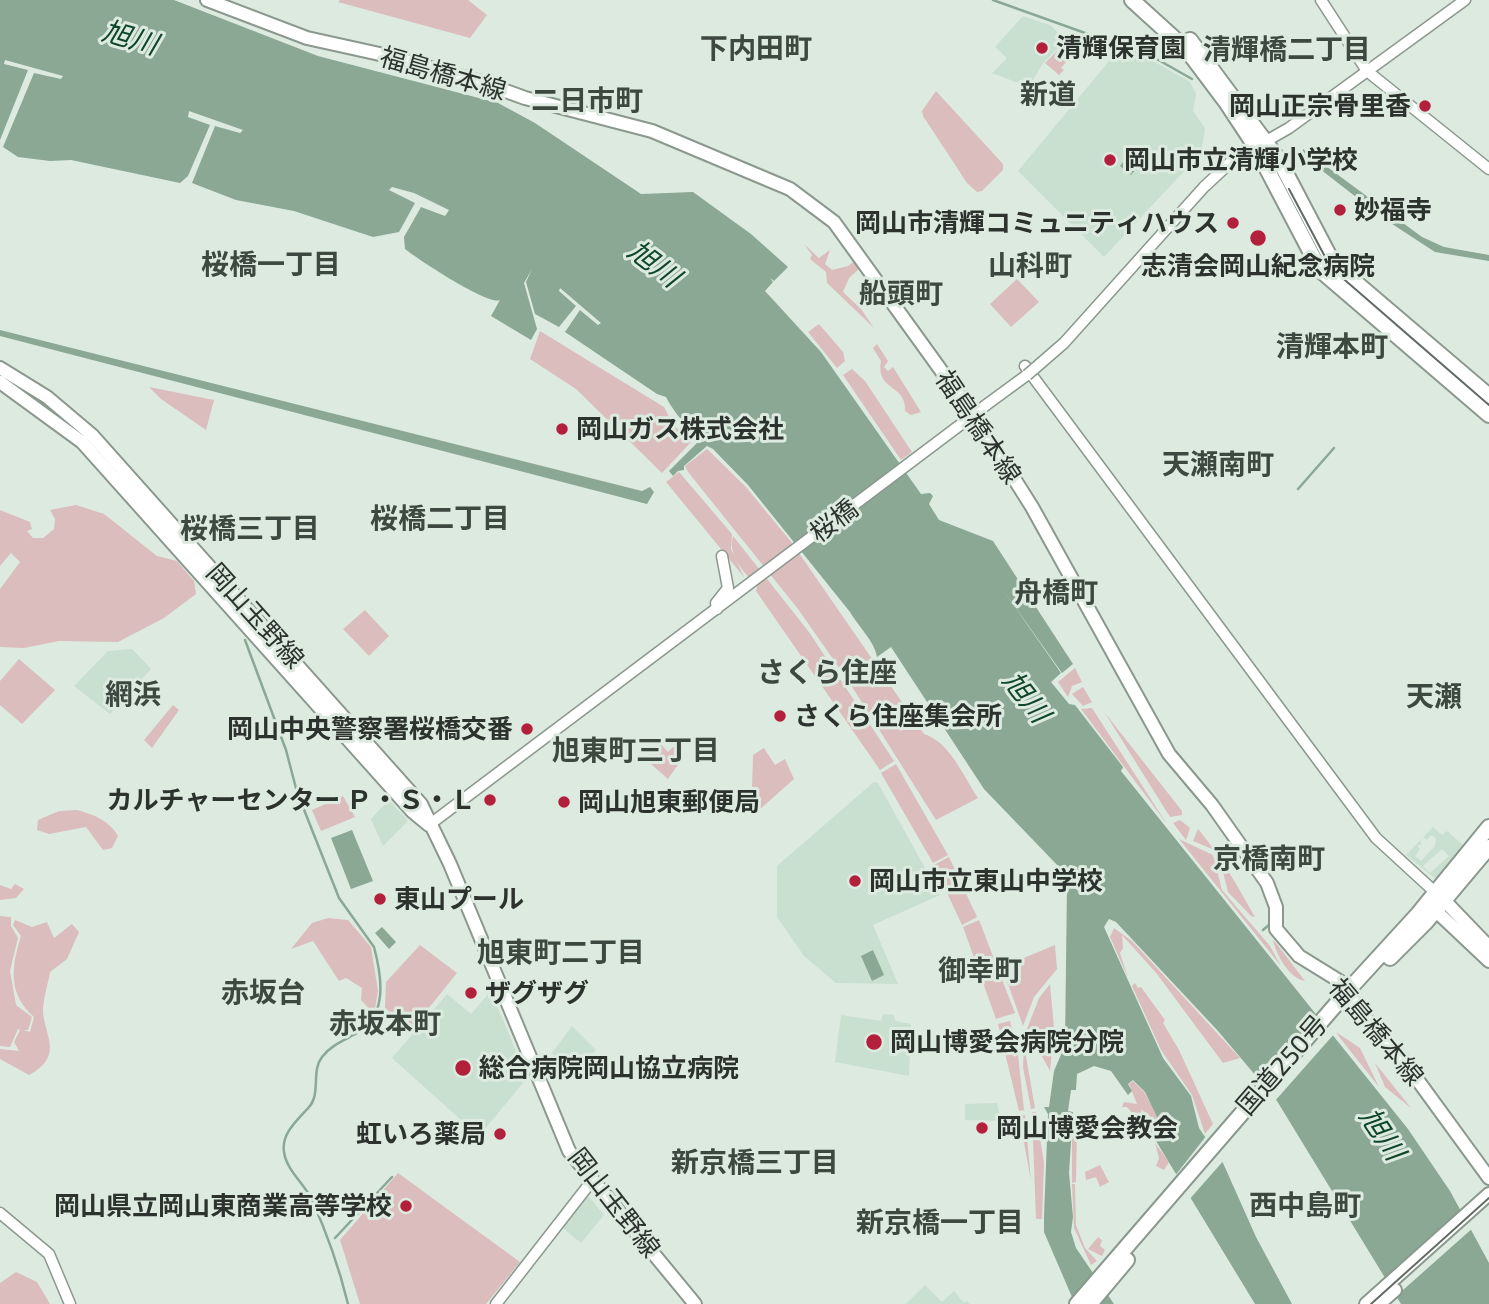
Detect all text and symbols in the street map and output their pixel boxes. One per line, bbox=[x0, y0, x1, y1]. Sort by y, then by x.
water label: 旭川 bbox=[98, 14, 162, 62]
district label: 下内田町 bbox=[700, 32, 812, 66]
place label: 清輝保育園 bbox=[1056, 32, 1186, 64]
district label: 清輝橋二丁目 bbox=[1203, 33, 1371, 67]
marker: 清輝保育園 bbox=[1034, 40, 1050, 56]
street label: 福島橋本線 bbox=[376, 41, 510, 107]
district label: 新道 bbox=[1020, 78, 1076, 112]
district label: 二日市町 bbox=[531, 84, 643, 118]
place label: 岡山正宗骨里香 bbox=[1229, 90, 1411, 122]
marker: 岡山正宗骨里香 bbox=[1417, 98, 1433, 114]
place label: 岡山市立清輝小学校 bbox=[1124, 144, 1358, 176]
marker: 岡山市立清輝小学校 bbox=[1102, 152, 1118, 168]
place label: 妙福寺 bbox=[1354, 194, 1432, 226]
marker: 妙福寺 bbox=[1332, 202, 1348, 218]
place label: 岡山市清輝コミュニティハウス bbox=[855, 207, 1219, 239]
marker: 岡山市清輝コミュニティハウス bbox=[1225, 215, 1241, 231]
marker: 志清会岡山紀念病院 bbox=[1248, 228, 1268, 248]
water label: 旭川 bbox=[622, 234, 686, 294]
district label: 桜橋一丁目 bbox=[201, 248, 341, 282]
district label: 山科町 bbox=[988, 249, 1072, 283]
place label: 志清会岡山紀念病院 bbox=[1141, 250, 1375, 282]
district label: 船頭町 bbox=[859, 277, 943, 311]
district label: 清輝本町 bbox=[1276, 330, 1388, 364]
street label: 福島橋本線 bbox=[929, 364, 1027, 490]
place label: 岡山ガス株式会社 bbox=[576, 413, 784, 445]
marker: 岡山ガス株式会社 bbox=[554, 421, 570, 437]
district label: 天瀬南町 bbox=[1162, 448, 1274, 482]
street label: 桜橋 bbox=[804, 493, 864, 549]
district label: 桜橋二丁目 bbox=[370, 502, 510, 536]
district label: 桜橋三丁目 bbox=[180, 512, 320, 546]
street label: 岡山玉野線 bbox=[200, 557, 310, 675]
district label: 舟橋町 bbox=[1014, 576, 1098, 610]
district label: さくら住座 bbox=[757, 656, 897, 690]
water label: 旭川 bbox=[996, 665, 1056, 729]
district label: 網浜 bbox=[105, 678, 161, 712]
district label: 天瀬 bbox=[1406, 680, 1462, 714]
place label: さくら住座集会所 bbox=[794, 700, 1002, 732]
marker: さくら住座集会所 bbox=[772, 708, 788, 724]
place label: 岡山中央警察署桜橋交番 bbox=[227, 713, 513, 745]
marker: 岡山中央警察署桜橋交番 bbox=[519, 721, 535, 737]
district label: 旭東町三丁目 bbox=[552, 734, 720, 768]
place label: カルチャーセンター Ｐ・Ｓ・Ｌ bbox=[106, 784, 476, 816]
place label: 岡山旭東郵便局 bbox=[578, 786, 760, 818]
marker: カルチャーセンター Ｐ・Ｓ・Ｌ bbox=[482, 792, 498, 808]
marker: 岡山旭東郵便局 bbox=[556, 794, 572, 810]
district label: 京橋南町 bbox=[1213, 842, 1325, 876]
place label: 岡山市立東山中学校 bbox=[869, 865, 1103, 897]
marker: 岡山市立東山中学校 bbox=[847, 873, 863, 889]
place label: 東山プール bbox=[394, 883, 524, 915]
marker: 東山プール bbox=[372, 891, 388, 907]
district label: 旭東町二丁目 bbox=[477, 936, 645, 970]
district label: 御幸町 bbox=[938, 954, 1022, 988]
street label: 福島橋本線 bbox=[1322, 972, 1430, 1092]
district label: 赤坂台 bbox=[221, 976, 305, 1010]
place label: ザグザグ bbox=[485, 977, 589, 1009]
marker: ザグザグ bbox=[463, 985, 479, 1001]
district label: 赤坂本町 bbox=[329, 1007, 441, 1041]
street label: 国道250号 bbox=[1230, 1009, 1334, 1121]
place label: 岡山博愛会病院分院 bbox=[890, 1026, 1124, 1058]
marker: 岡山博愛会病院分院 bbox=[864, 1032, 884, 1052]
place label: 総合病院岡山協立病院 bbox=[479, 1052, 739, 1084]
marker: 総合病院岡山協立病院 bbox=[453, 1058, 473, 1078]
water label: 旭川 bbox=[1352, 1101, 1412, 1167]
place label: 岡山博愛会教会 bbox=[996, 1112, 1178, 1144]
place label: 虹いろ薬局 bbox=[356, 1118, 486, 1150]
marker: 岡山博愛会教会 bbox=[974, 1120, 990, 1136]
marker: 虹いろ薬局 bbox=[492, 1126, 508, 1142]
street label: 岡山玉野線 bbox=[562, 1142, 666, 1264]
district label: 新京橋三丁目 bbox=[671, 1146, 839, 1180]
district label: 西中島町 bbox=[1249, 1189, 1361, 1223]
place label: 岡山県立岡山東商業高等学校 bbox=[54, 1190, 392, 1222]
marker: 岡山県立岡山東商業高等学校 bbox=[398, 1198, 414, 1214]
district label: 新京橋一丁目 bbox=[856, 1206, 1024, 1240]

